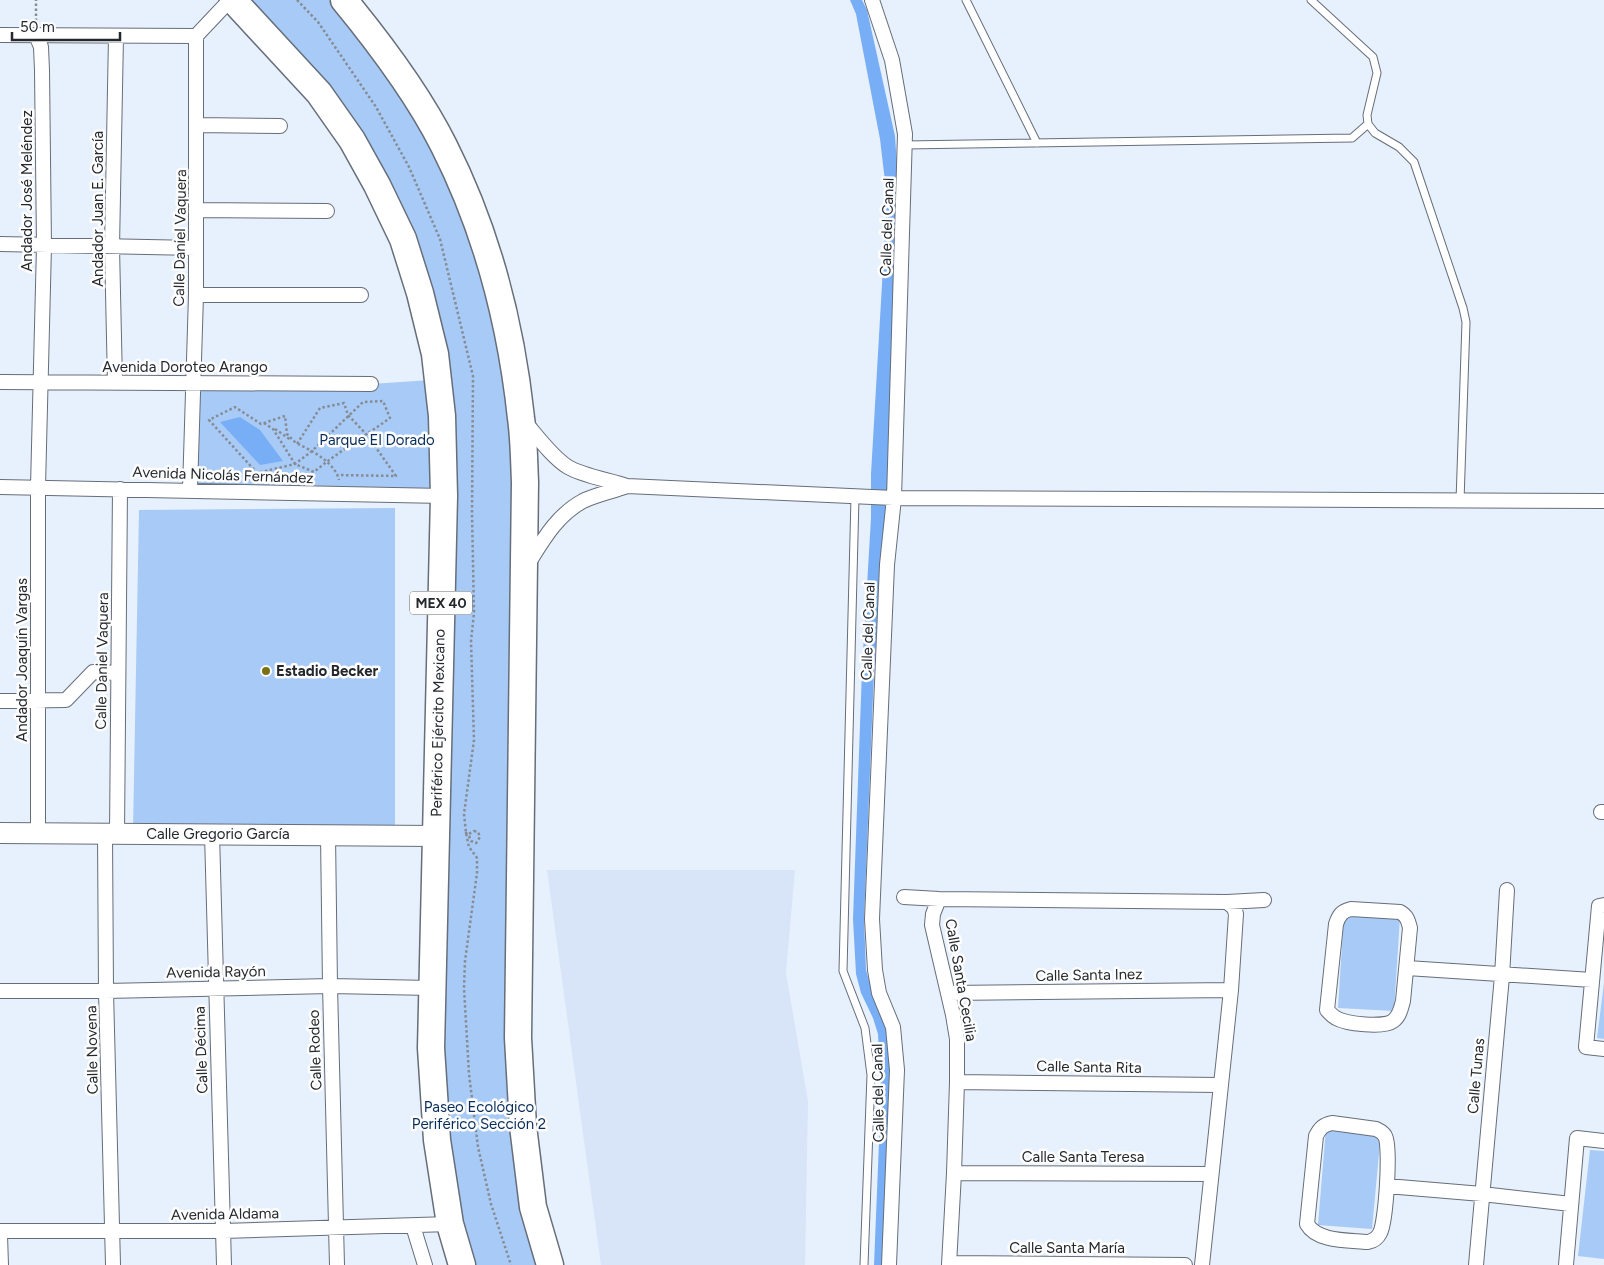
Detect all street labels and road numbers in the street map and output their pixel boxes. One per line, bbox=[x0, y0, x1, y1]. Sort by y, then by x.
street label: Andador José Meléndez bbox=[18, 110, 36, 272]
street label: Andador Juan E. García bbox=[89, 131, 107, 287]
street label: Calle Daniel Vaquera bbox=[170, 169, 190, 307]
street label: Calle del Canal bbox=[876, 177, 898, 277]
street label: Avenida Doroteo Arango bbox=[102, 358, 268, 376]
street label: Avenida Nicolás Fernández bbox=[132, 463, 314, 487]
street label: Andador Joaquín Vargas bbox=[13, 578, 31, 742]
street label: Calle del Canal bbox=[857, 581, 879, 681]
street label: Calle Daniel Vaquera bbox=[92, 592, 112, 730]
road number: MEX 40 bbox=[410, 592, 472, 614]
street label: Periférico Ejército Mexicano bbox=[427, 629, 449, 817]
street label: Calle Gregorio García bbox=[146, 825, 290, 843]
street label: Calle Santa Cecilia bbox=[941, 917, 981, 1043]
street label: Avenida Rayón bbox=[166, 962, 266, 982]
street label: Calle Santa Inez bbox=[1035, 965, 1143, 985]
street label: Calle Novena bbox=[82, 1005, 102, 1095]
street label: Calle Décima bbox=[190, 1006, 212, 1094]
street label: Calle Rodeo bbox=[305, 1009, 325, 1091]
street label: Calle Tunas bbox=[1464, 1037, 1488, 1115]
street label: Calle del Canal bbox=[868, 1043, 888, 1143]
street label: Calle Santa Rita bbox=[1036, 1057, 1142, 1077]
street label: Calle Santa Teresa bbox=[1022, 1148, 1144, 1166]
street label: Avenida Aldama bbox=[171, 1204, 279, 1224]
street label: Calle Santa María bbox=[1009, 1239, 1125, 1257]

